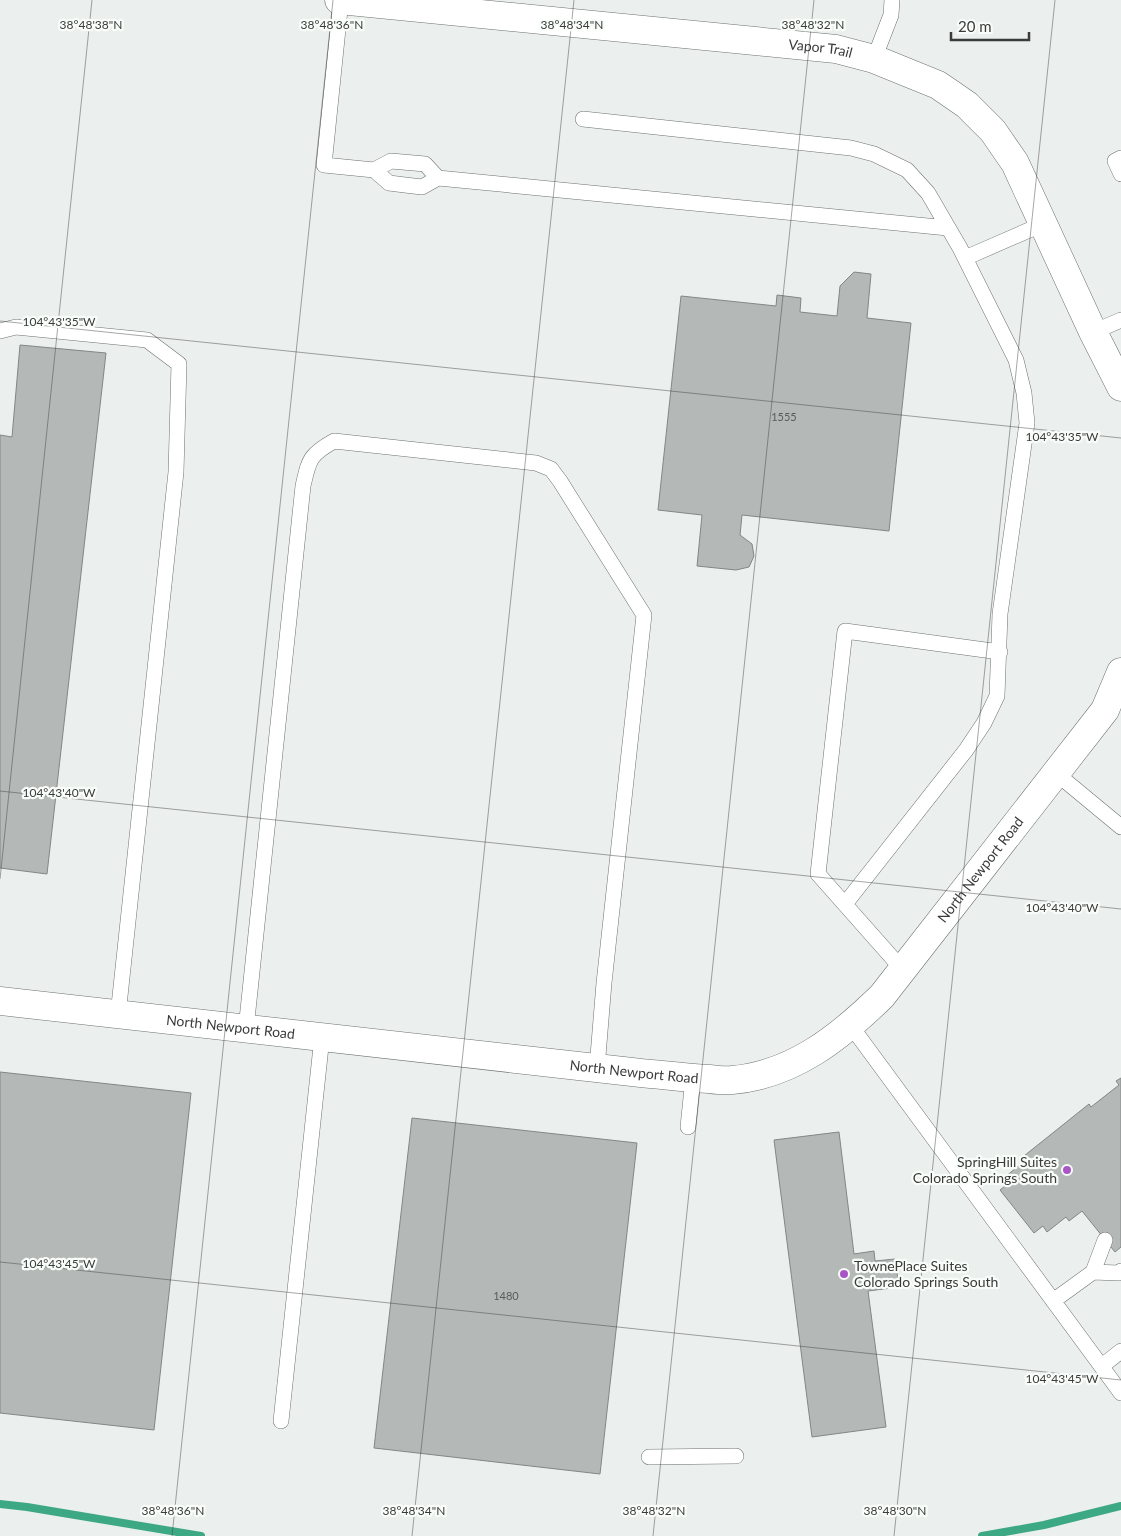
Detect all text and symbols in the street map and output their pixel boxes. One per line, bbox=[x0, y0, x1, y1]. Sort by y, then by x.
scale bar bbox=[951, 10, 1028, 42]
text: 38°48'38"N bbox=[60, 17, 122, 32]
text: 38°48'36"N bbox=[301, 17, 363, 32]
text: 38°48'34"N bbox=[541, 17, 603, 32]
text: 38°48'32"N bbox=[782, 17, 844, 32]
text: 20 m bbox=[958, 17, 992, 35]
street label: Vapor Trail bbox=[788, 35, 855, 61]
text: 104°43'35"W bbox=[22, 314, 96, 329]
house number: 1555 bbox=[771, 410, 797, 423]
text: 104°43'35"W bbox=[1025, 429, 1099, 444]
text: 104°43'40"W bbox=[22, 785, 96, 800]
street label: North Newport Road bbox=[934, 813, 1027, 926]
text: 104°43'40"W bbox=[1025, 900, 1099, 915]
street label: North Newport Road bbox=[165, 1011, 296, 1042]
street label: North Newport Road bbox=[569, 1056, 699, 1086]
place label: SpringHill Suites Colorado Springs South bbox=[913, 1153, 1057, 1186]
marker: SpringHill Suites Colorado Springs South bbox=[1061, 1164, 1073, 1176]
text: 104°43'45"W bbox=[22, 1256, 96, 1271]
place label: TownePlace Suites Colorado Springs South bbox=[854, 1257, 998, 1290]
marker: TownePlace Suites Colorado Springs South bbox=[838, 1268, 850, 1280]
house number: 1480 bbox=[493, 1289, 519, 1302]
text: 104°43'45"W bbox=[1025, 1371, 1099, 1386]
text: 38°48'36"N bbox=[142, 1503, 204, 1518]
text: 38°48'34"N bbox=[383, 1503, 445, 1518]
text: 38°48'32"N bbox=[623, 1503, 685, 1518]
text: 38°48'30"N bbox=[864, 1503, 926, 1518]

